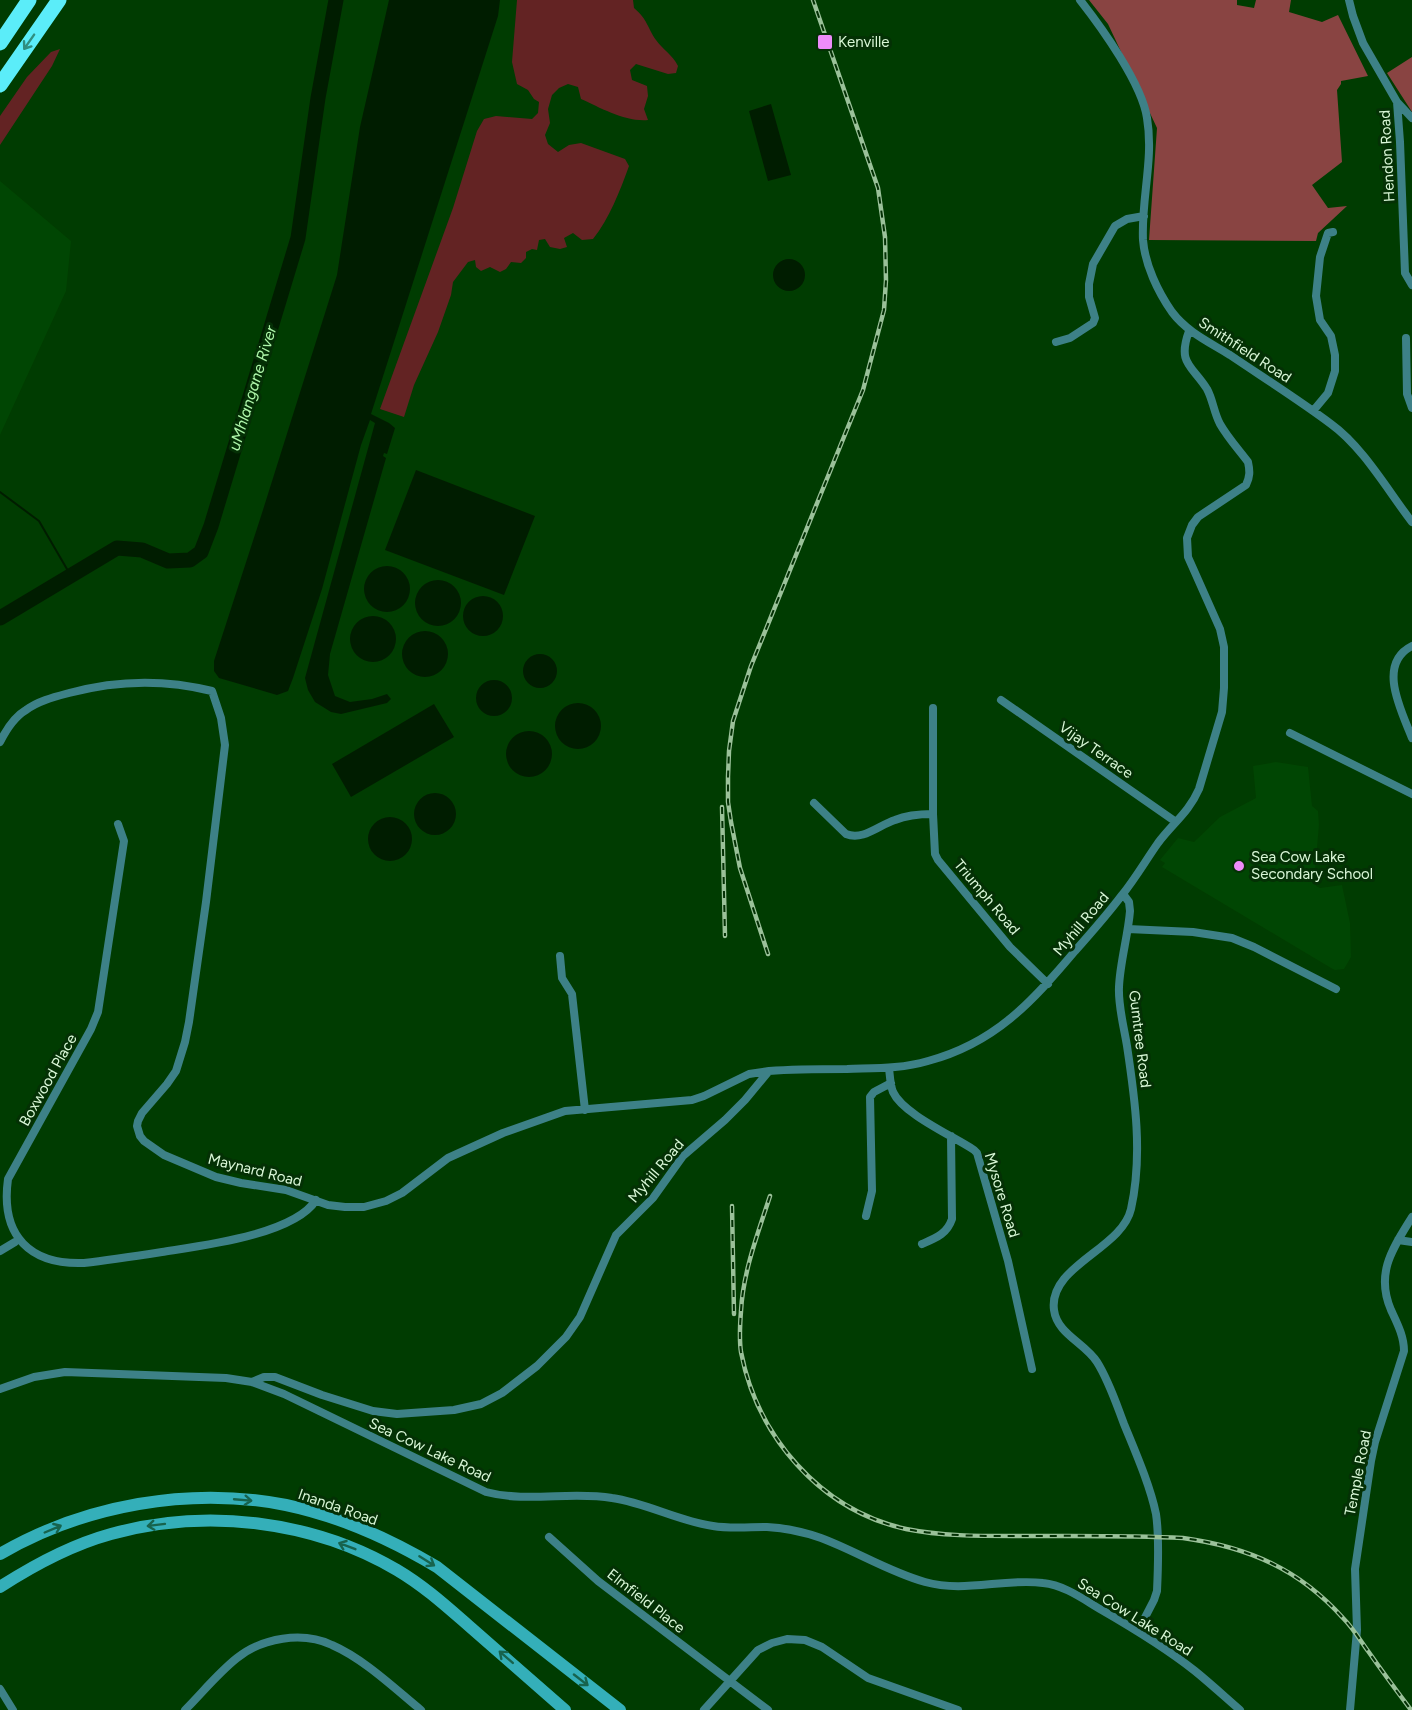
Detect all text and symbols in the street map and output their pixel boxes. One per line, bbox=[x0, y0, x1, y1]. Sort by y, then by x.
marker: Kenville bbox=[816, 33, 834, 51]
place label: Kenville bbox=[838, 33, 890, 51]
one-way arrow bbox=[23, 34, 35, 50]
street label: Hendon Road bbox=[1376, 110, 1398, 202]
street label: Smithfield Road bbox=[1195, 313, 1295, 387]
water label: uMhlangane River bbox=[224, 323, 281, 453]
street label: Vijay Terrace bbox=[1055, 718, 1137, 782]
place label: Sea Cow Lake Secondary School bbox=[1251, 848, 1373, 883]
street label: Triumph Road bbox=[950, 856, 1024, 938]
marker: Sea Cow Lake Secondary School bbox=[1232, 859, 1246, 873]
street label: Myhill Road bbox=[1049, 889, 1113, 959]
street label: Gumtree Road bbox=[1125, 989, 1155, 1089]
street label: Boxwood Place bbox=[15, 1031, 81, 1129]
street label: Myhill Road bbox=[624, 1136, 688, 1206]
street label: Maynard Road bbox=[206, 1150, 304, 1190]
street label: Mysore Road bbox=[981, 1150, 1023, 1240]
street label: Sea Cow Lake Road bbox=[366, 1414, 494, 1486]
street label: Temple Road bbox=[1341, 1429, 1375, 1517]
street label: Inanda Road bbox=[296, 1485, 380, 1529]
one-way arrow bbox=[233, 1494, 253, 1505]
one-way arrow bbox=[146, 1519, 166, 1530]
one-way arrow bbox=[43, 1523, 61, 1534]
one-way arrow bbox=[338, 1540, 357, 1551]
one-way arrow bbox=[418, 1556, 435, 1568]
street label: Elmfield Place bbox=[603, 1565, 689, 1637]
street label: Sea Cow Lake Road bbox=[1074, 1574, 1196, 1660]
one-way arrow bbox=[498, 1651, 514, 1664]
one-way arrow bbox=[573, 1673, 589, 1686]

